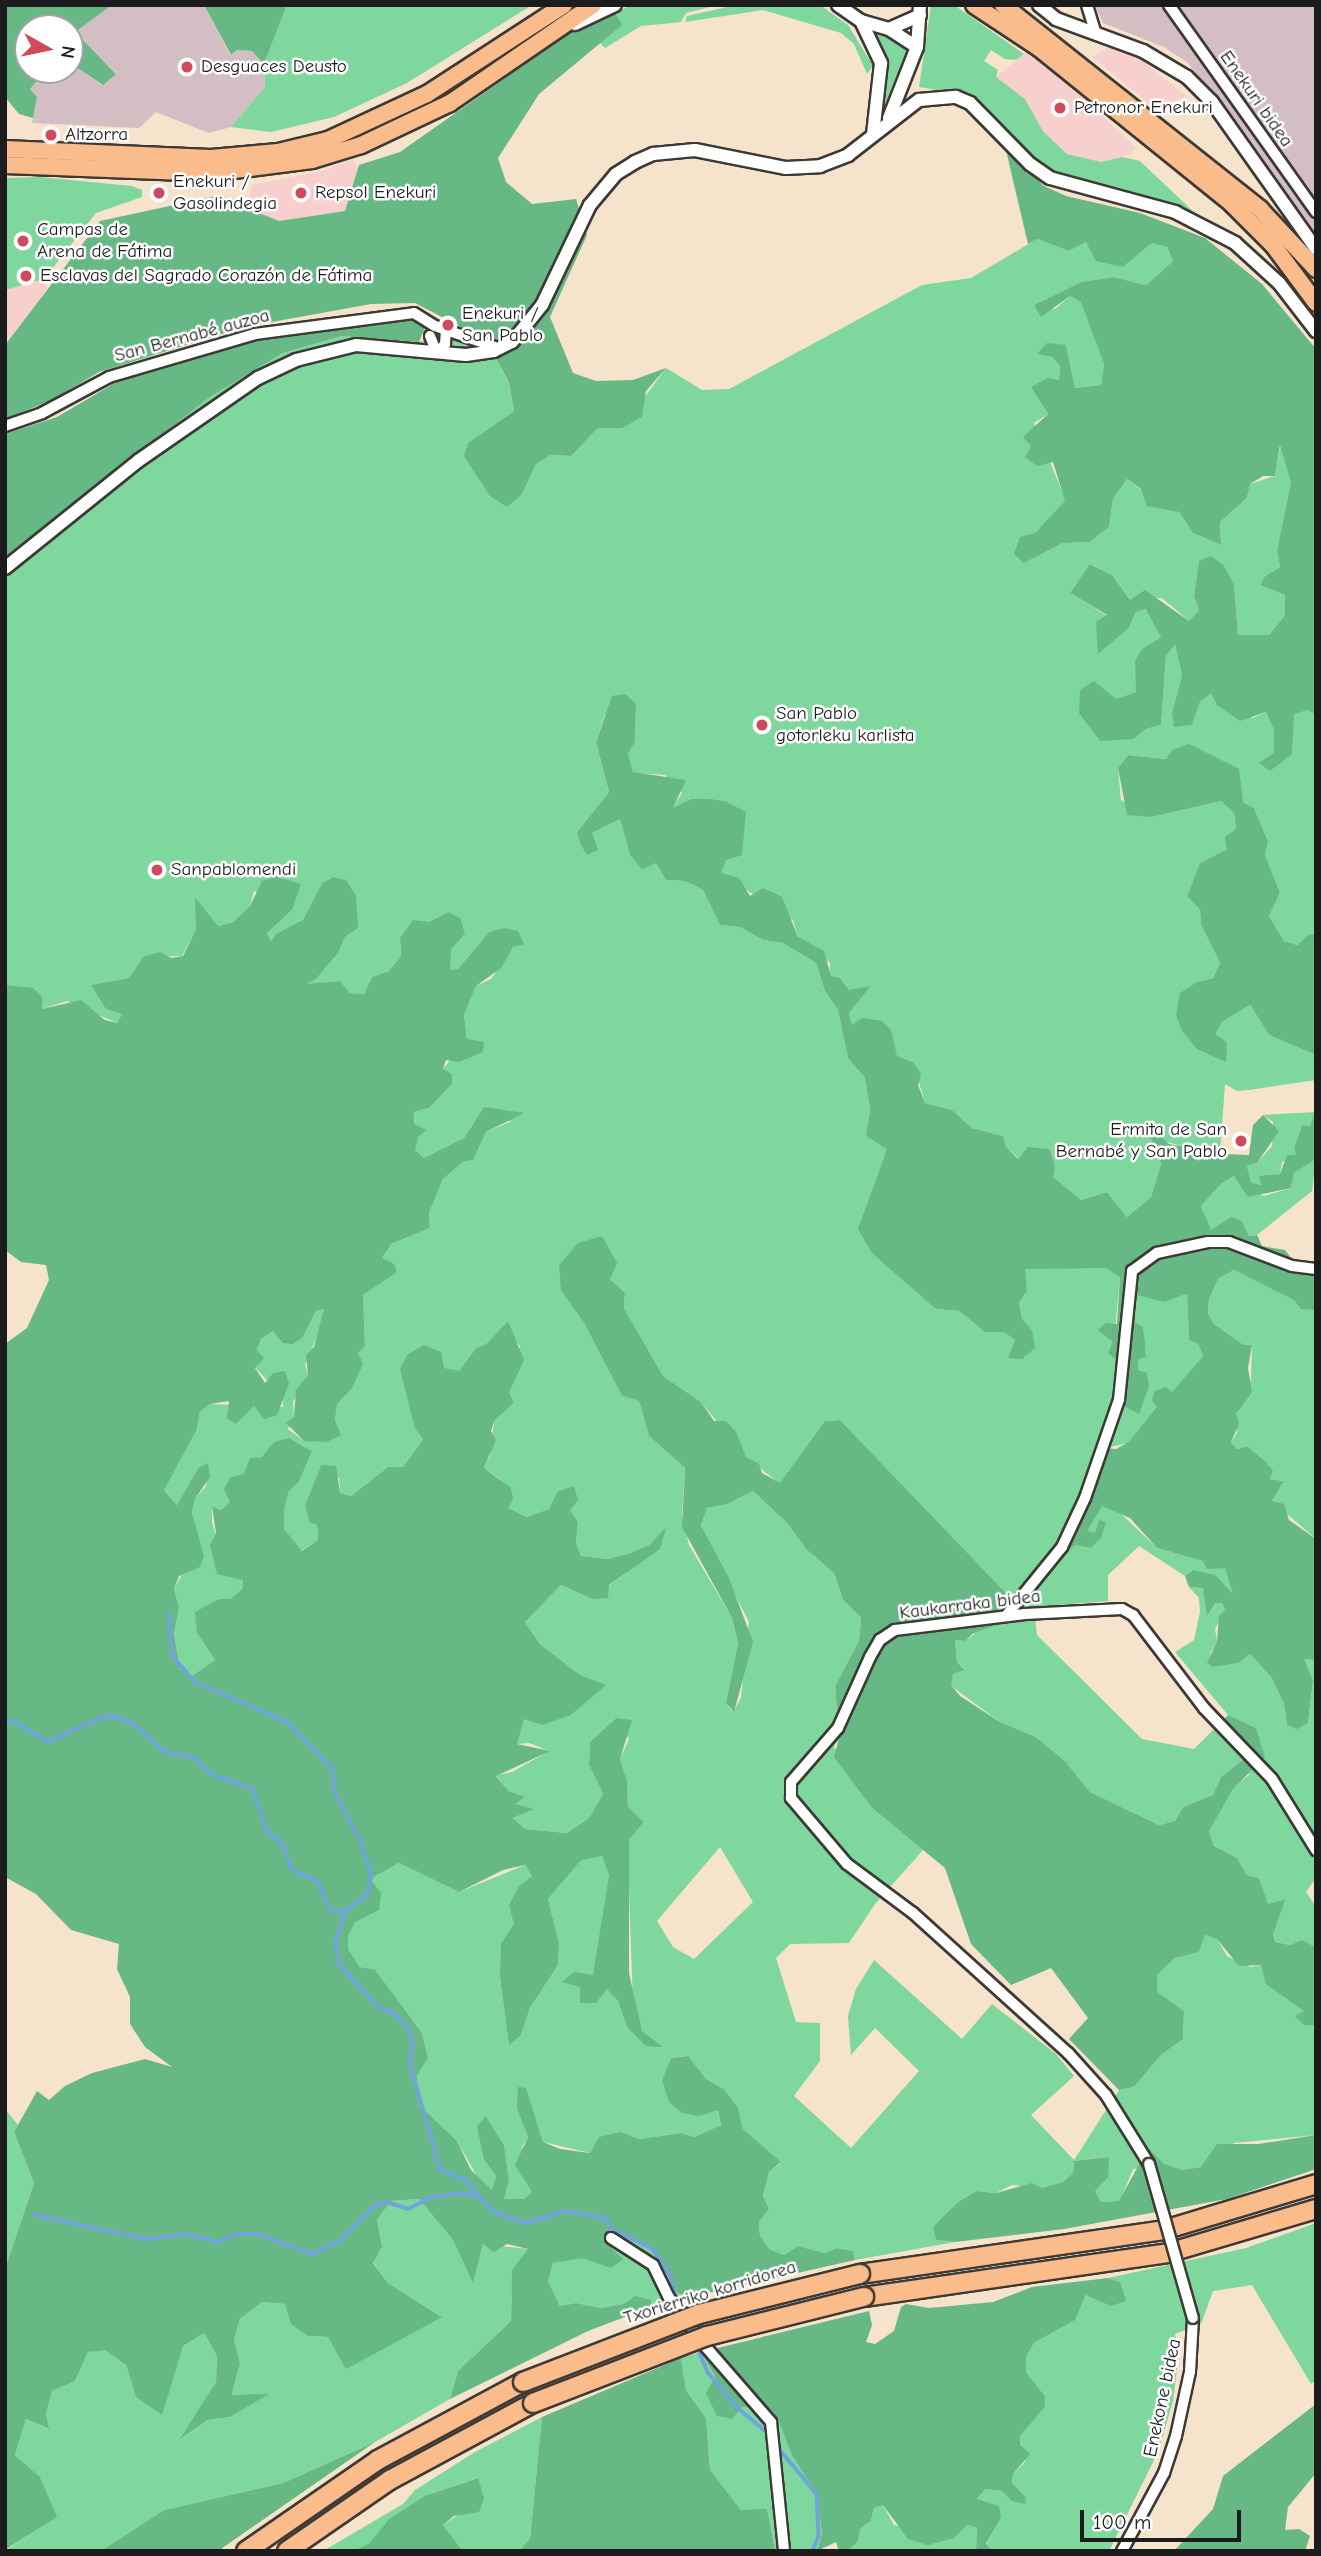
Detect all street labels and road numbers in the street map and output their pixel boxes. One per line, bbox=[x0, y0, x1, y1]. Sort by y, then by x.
street label: Enekuri bidea bbox=[1214, 46, 1298, 152]
street label: San Bernabé auzoa bbox=[112, 304, 272, 368]
street label: Kaukarraka bidea bbox=[898, 1585, 1042, 1625]
street label: Txorierriko korridorea bbox=[621, 2256, 799, 2330]
street label: Enekone bidea bbox=[1139, 2337, 1187, 2459]

